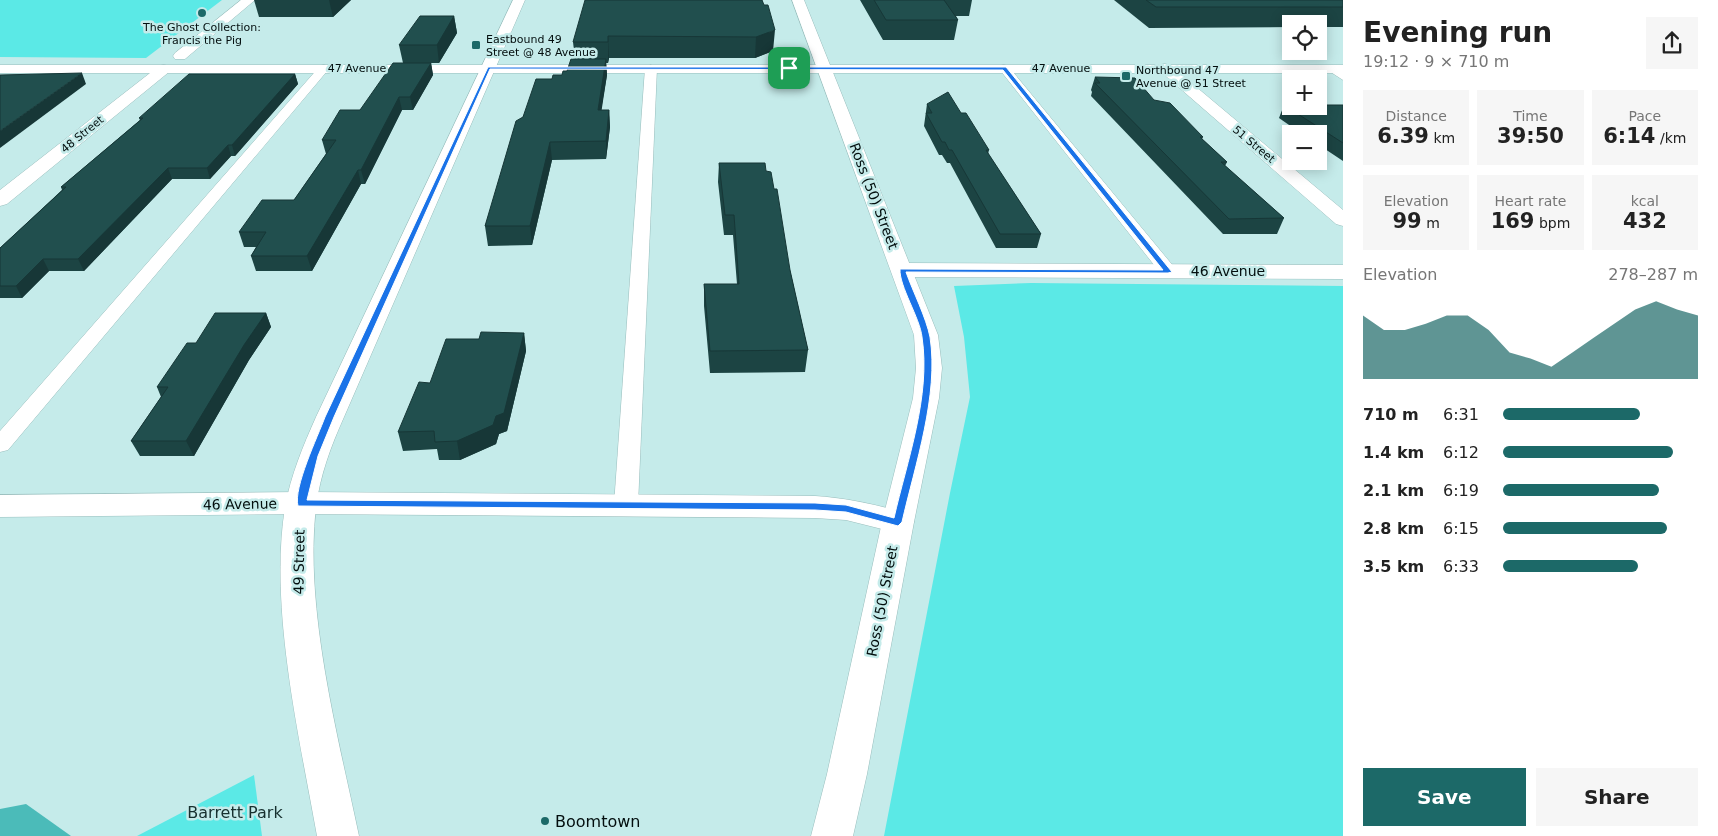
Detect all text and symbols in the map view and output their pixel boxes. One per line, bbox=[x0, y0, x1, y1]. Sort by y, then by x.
marker: The Ghost Collection: Francis the Pig bbox=[196, 7, 208, 19]
map controls bbox=[1282, 15, 1327, 170]
button: locate bbox=[1282, 15, 1327, 60]
text: Evening run bbox=[1363, 16, 1552, 49]
button: share bbox=[1646, 17, 1698, 69]
place label: The Ghost Collection: Francis the Pig bbox=[142, 21, 261, 47]
place label: Eastbound 49 Street @ 48 Avenue bbox=[486, 33, 596, 59]
marker: Eastbound 49 Street @ 48 Avenue bbox=[470, 39, 482, 51]
pin bbox=[768, 47, 810, 89]
text: 19:12 · 9 × 710 m bbox=[1363, 52, 1509, 71]
icon: arrive bbox=[775, 54, 803, 82]
street label: 47 Avenue bbox=[328, 62, 386, 75]
street label: 47 Avenue bbox=[1032, 62, 1090, 75]
place label: Northbound 47 Avenue @ 51 Street bbox=[1136, 64, 1246, 90]
marker: Northbound 47 Avenue @ 51 Street bbox=[1120, 70, 1132, 82]
button: + bbox=[1282, 70, 1327, 115]
text: Distance bbox=[1386, 108, 1447, 124]
text: Time bbox=[1513, 108, 1548, 124]
text: Pace bbox=[1628, 108, 1661, 124]
street label: 48 Street bbox=[58, 113, 107, 155]
street label: 51 Street bbox=[1230, 123, 1278, 166]
text: 6.39 bbox=[1377, 124, 1429, 148]
text: 39:50 bbox=[1497, 124, 1564, 148]
text: 6:14 bbox=[1603, 124, 1655, 148]
button: − bbox=[1282, 125, 1327, 170]
text: km bbox=[1429, 130, 1455, 146]
text: /km bbox=[1655, 130, 1686, 146]
street label: Ross (50) Street bbox=[846, 141, 902, 252]
text: Elevation bbox=[1384, 193, 1449, 209]
text: Heart rate bbox=[1495, 193, 1566, 209]
text: kcal bbox=[1631, 193, 1659, 209]
text: 99 bbox=[1393, 209, 1422, 233]
text: 169 bbox=[1491, 209, 1534, 233]
text: 432 bbox=[1623, 209, 1667, 233]
text: m bbox=[1422, 215, 1440, 231]
text: bpm bbox=[1534, 215, 1570, 231]
street label: 46 Avenue bbox=[1191, 263, 1265, 279]
text: Elevation bbox=[1363, 265, 1437, 284]
text: 278–287 m bbox=[1608, 265, 1698, 284]
text: 710 m bbox=[1363, 405, 1419, 424]
text: 6:31 bbox=[1443, 405, 1479, 424]
text: 1.4 km bbox=[1363, 443, 1424, 462]
text: 6:12 bbox=[1443, 443, 1479, 462]
text: 2.1 km bbox=[1363, 481, 1424, 500]
text: 6:19 bbox=[1443, 481, 1479, 500]
street label: 46 Avenue bbox=[203, 495, 277, 513]
text: 2.8 km bbox=[1363, 519, 1424, 538]
text: 6:15 bbox=[1443, 519, 1479, 538]
street label: 49 Street bbox=[290, 529, 308, 595]
street label: Ross (50) Street bbox=[863, 544, 901, 658]
text: 3.5 km bbox=[1363, 557, 1424, 576]
text: 6:33 bbox=[1443, 557, 1479, 576]
button: Save bbox=[1363, 768, 1526, 826]
button: Share bbox=[1536, 768, 1698, 826]
park label: Barrett Park bbox=[187, 803, 283, 822]
place label: Boomtown bbox=[555, 812, 640, 831]
marker: Boomtown bbox=[539, 815, 551, 827]

